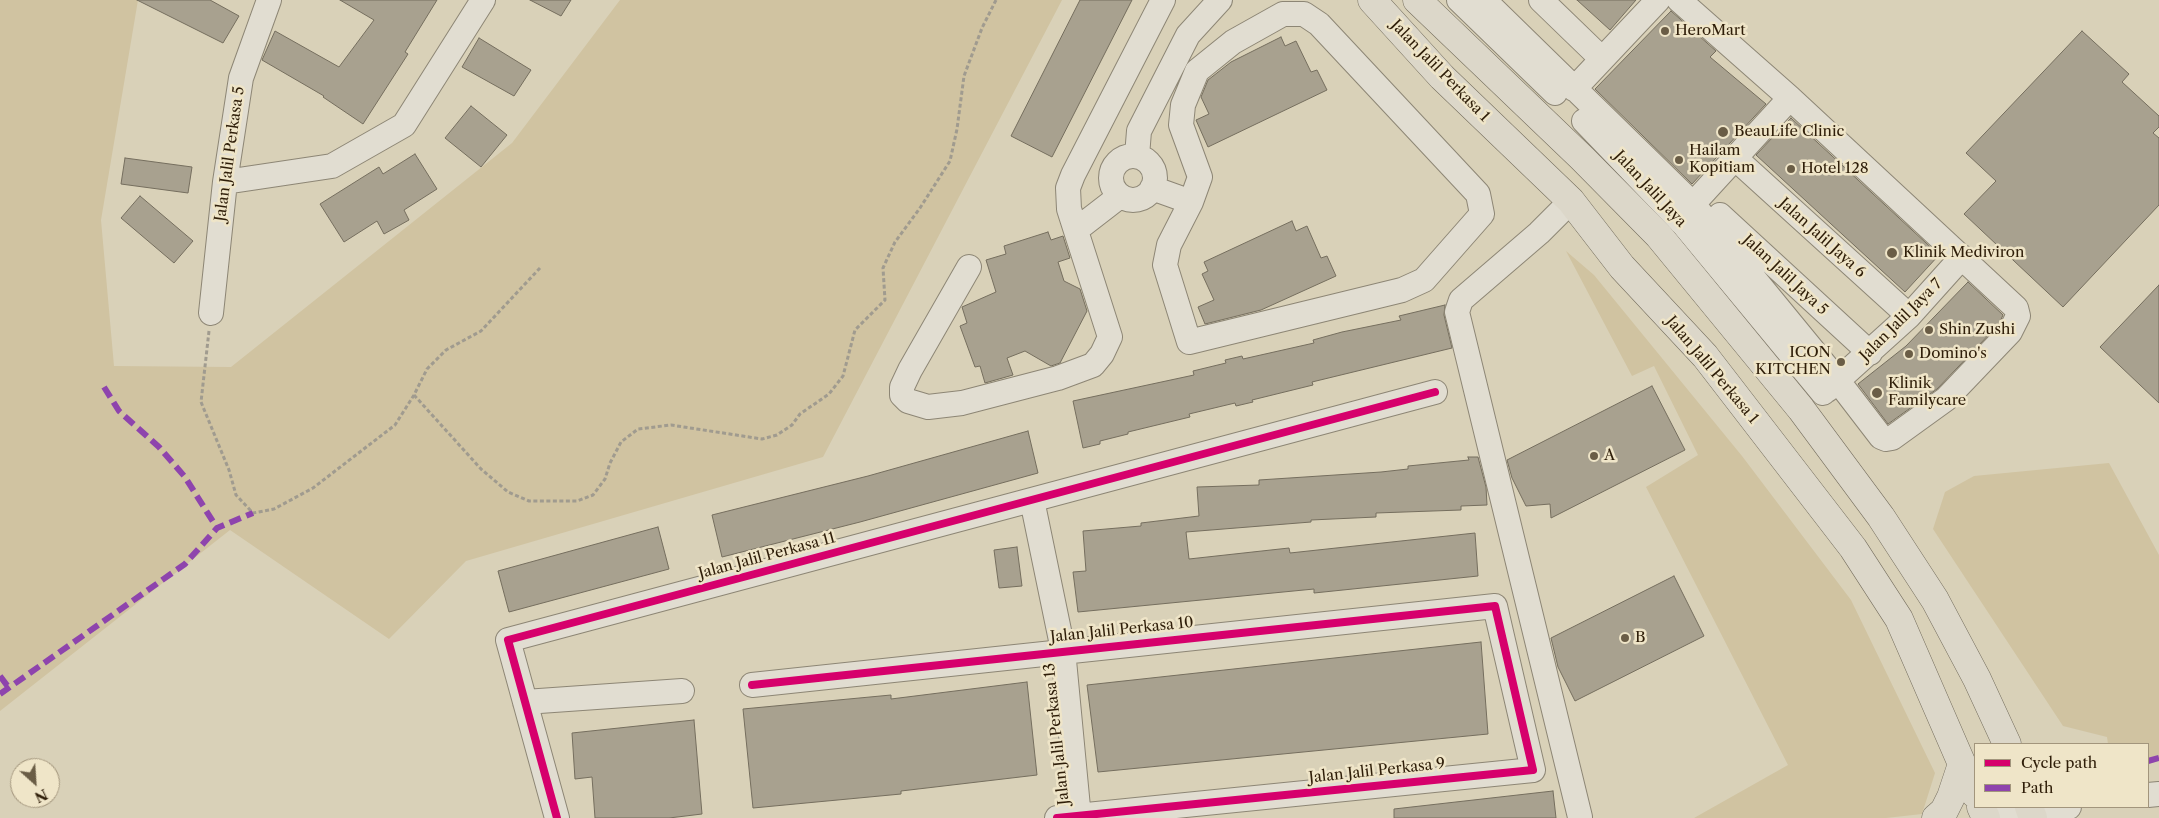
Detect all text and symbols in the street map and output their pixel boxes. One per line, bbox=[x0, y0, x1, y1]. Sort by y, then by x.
street label: Jalan Jalil Perkasa 1 bbox=[1387, 16, 1493, 126]
place label: HeroMart bbox=[1675, 22, 1745, 40]
marker: HeroMart bbox=[1659, 25, 1671, 37]
street label: Jalan Jalil Perkasa 5 bbox=[212, 85, 248, 223]
place label: BeauLife Clinic bbox=[1734, 123, 1844, 141]
marker: BeauLife Clinic bbox=[1716, 125, 1730, 139]
place label: Hailam Kopitiam bbox=[1689, 142, 1755, 177]
street label: Jalan Jalil Jaya bbox=[1610, 147, 1690, 231]
marker: Hailam Kopitiam bbox=[1673, 154, 1685, 166]
place label: Hotel 128 bbox=[1801, 160, 1869, 178]
marker: Hotel 128 bbox=[1785, 163, 1797, 175]
street label: Jalan Jalil Jaya 6 bbox=[1775, 194, 1869, 282]
street label: Jalan Jalil Jaya 5 bbox=[1739, 231, 1831, 319]
place label: Klinik Mediviron bbox=[1903, 244, 2024, 262]
marker: Klinik Mediviron bbox=[1885, 246, 1899, 260]
street label: Jalan Jalil Jaya 7 bbox=[1856, 275, 1946, 365]
street label: Jalan Jalil Perkasa 1 bbox=[1662, 313, 1762, 427]
place label: Shin Zushi bbox=[1939, 321, 2015, 339]
marker: Shin Zushi bbox=[1923, 324, 1935, 336]
place label: ICON KITCHEN bbox=[1755, 344, 1831, 379]
place label: Domino's bbox=[1919, 345, 1987, 363]
marker: Domino's bbox=[1903, 348, 1915, 360]
marker: ICON KITCHEN bbox=[1835, 356, 1847, 368]
place label: Klinik Familycare bbox=[1888, 375, 1966, 410]
marker: Klinik Familycare bbox=[1870, 386, 1884, 400]
place label: A bbox=[1604, 447, 1615, 465]
marker: A bbox=[1588, 450, 1600, 462]
street label: Jalan Jalil Perkasa 11 bbox=[697, 529, 837, 583]
street label: Jalan Jalil Perkasa 10 bbox=[1049, 614, 1195, 646]
place label: B bbox=[1635, 629, 1645, 647]
marker: B bbox=[1619, 632, 1631, 644]
street label: Jalan Jalil Perkasa 13 bbox=[1041, 662, 1073, 806]
legend bbox=[1974, 743, 2149, 808]
text: Cycle path bbox=[2021, 753, 2097, 772]
street label: Jalan Jalil Perkasa 9 bbox=[1308, 755, 1446, 787]
north arrow bbox=[10, 758, 60, 808]
text: Path bbox=[2021, 778, 2053, 797]
text: N bbox=[32, 785, 51, 806]

